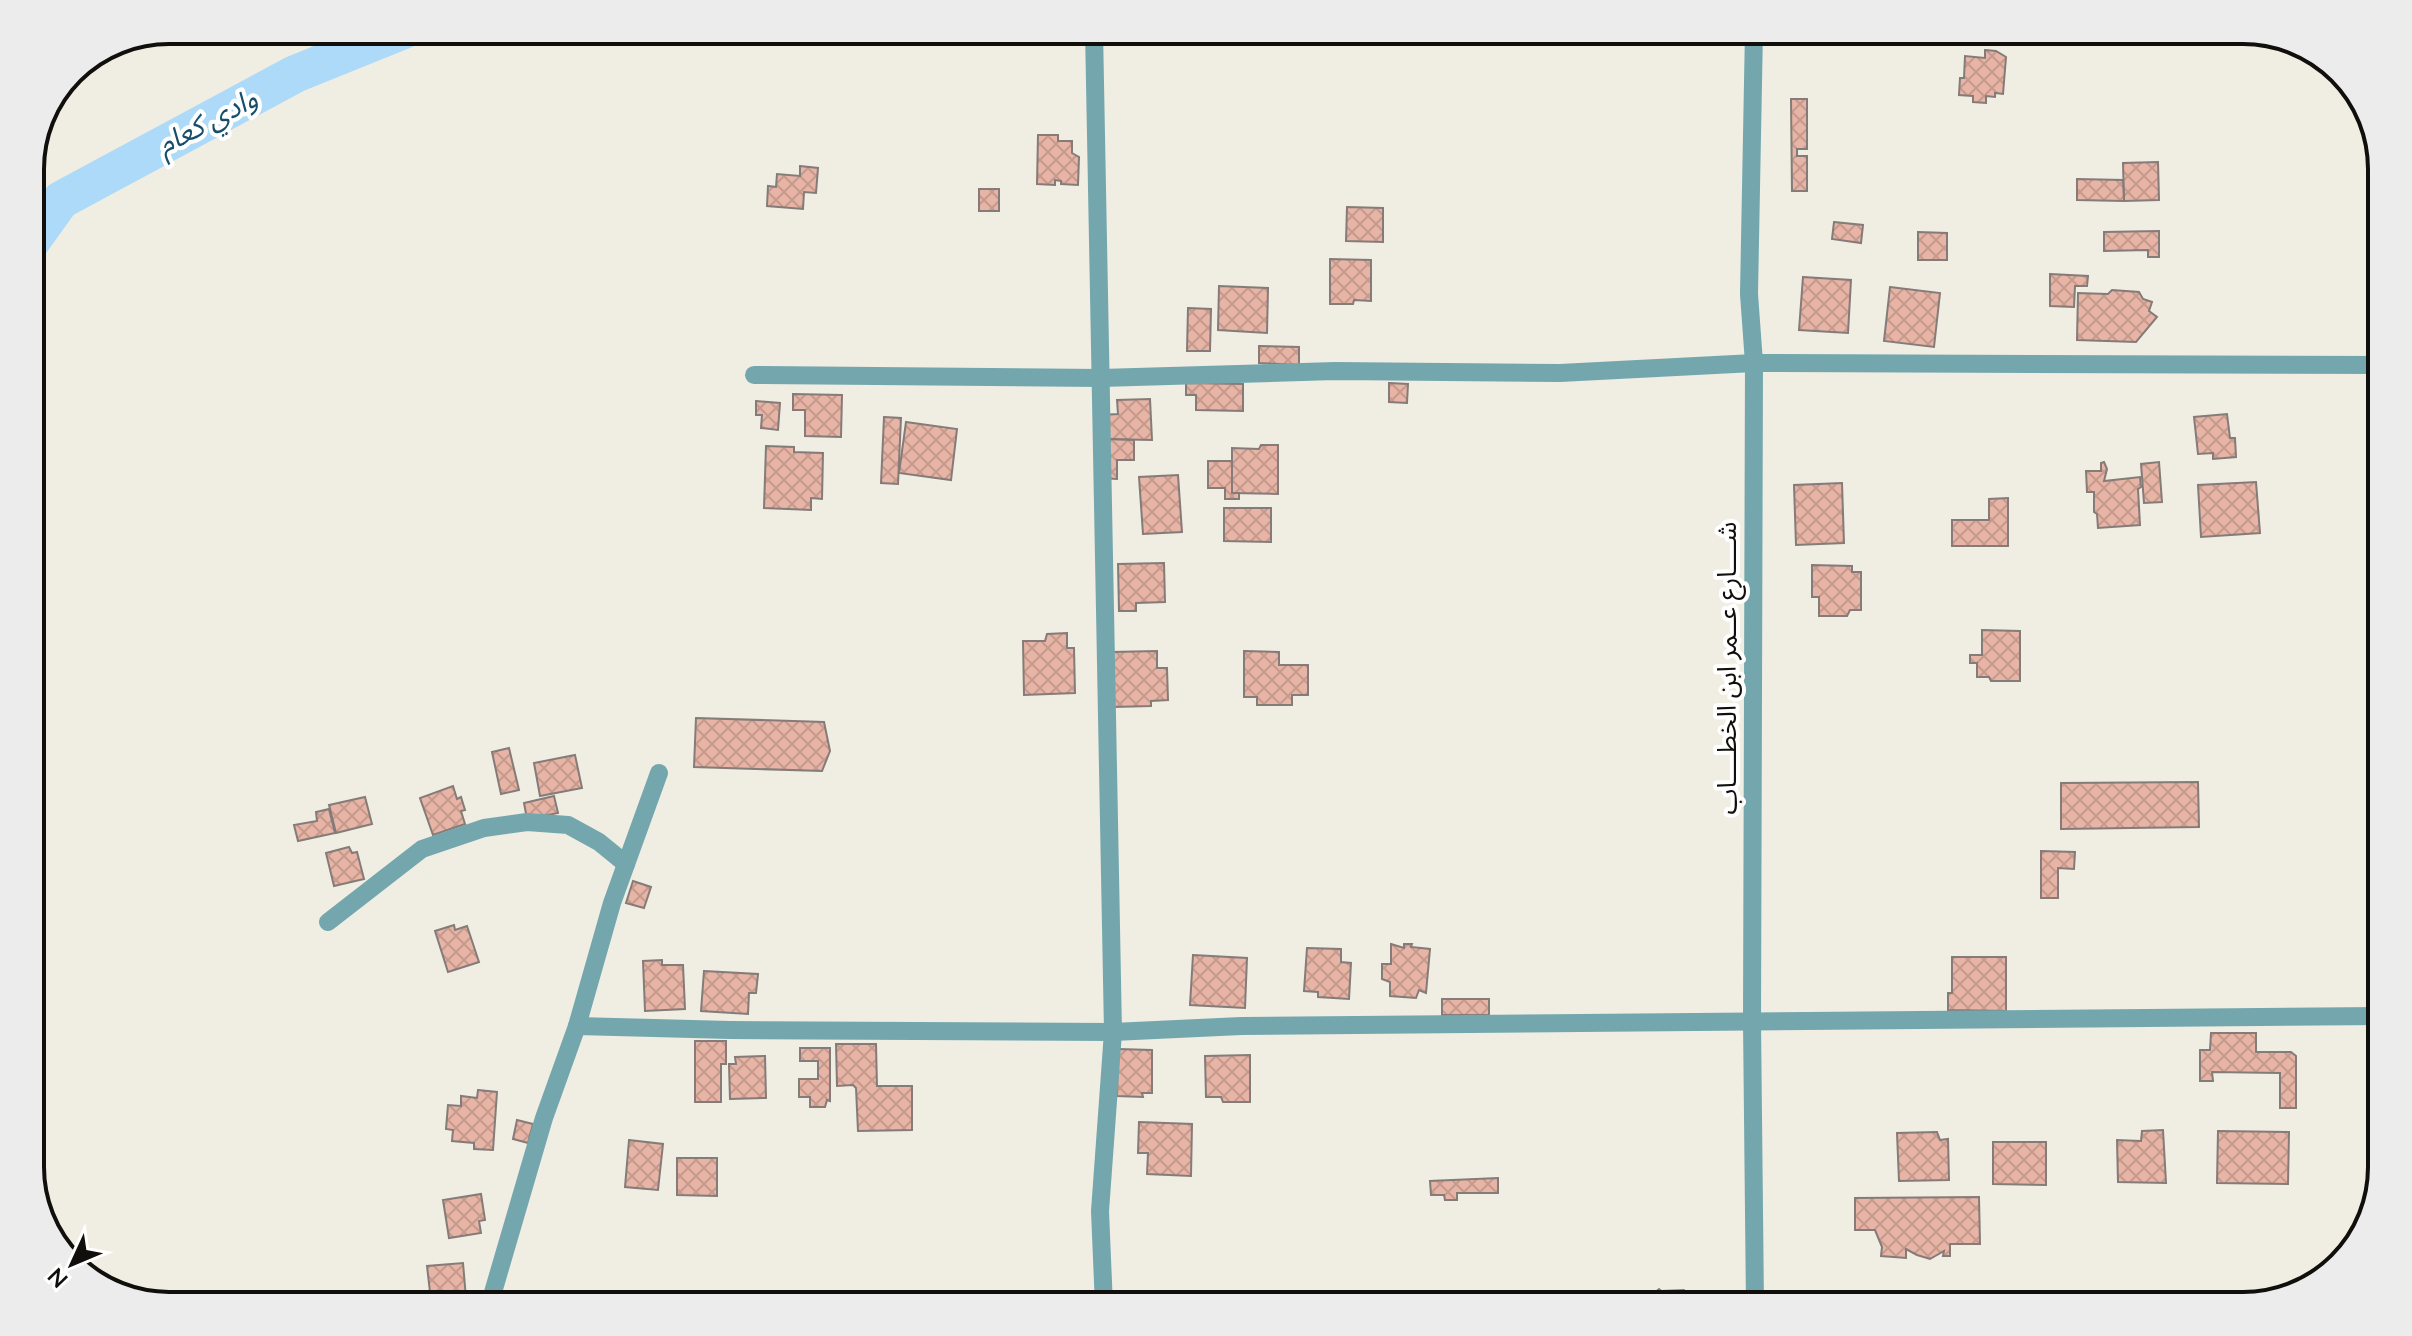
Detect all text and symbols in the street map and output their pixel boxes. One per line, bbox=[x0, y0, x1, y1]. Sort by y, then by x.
water label: وادي كعام bbox=[150, 79, 266, 167]
street label: شــــارع عــمر ابن الخطــــاب bbox=[1710, 522, 1746, 814]
north arrow bbox=[32, 1224, 112, 1304]
text: N bbox=[42, 1263, 73, 1294]

